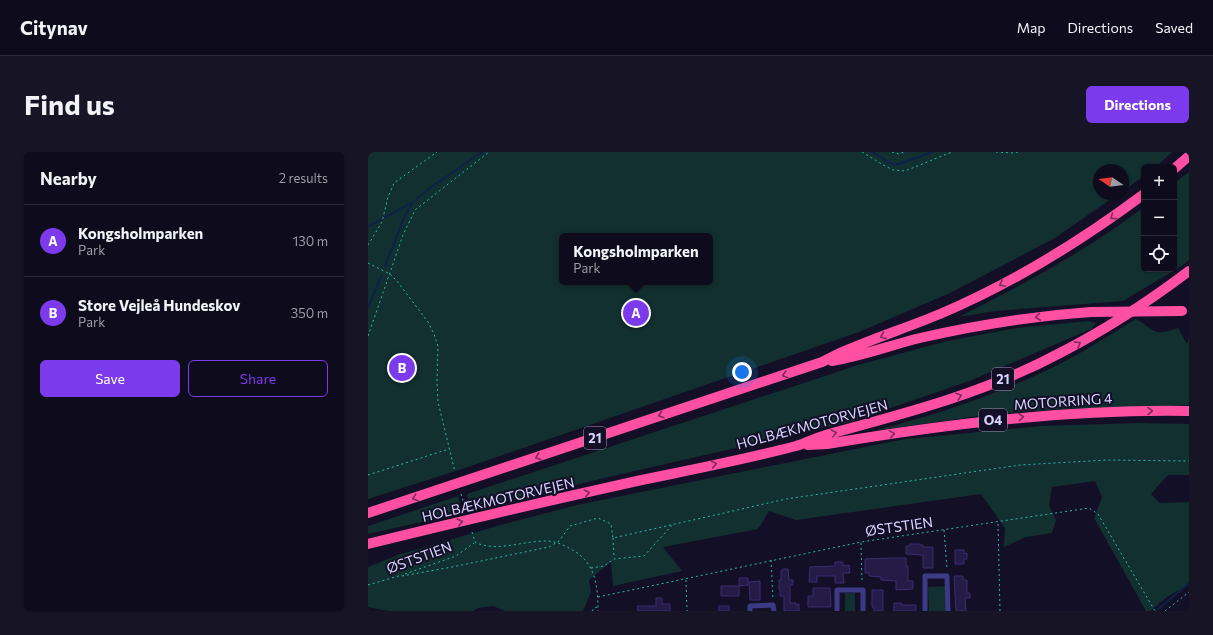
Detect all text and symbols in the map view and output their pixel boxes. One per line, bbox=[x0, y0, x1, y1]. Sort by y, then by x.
text: Citynav bbox=[20, 16, 88, 39]
text: Map bbox=[1017, 19, 1046, 36]
text: Directions bbox=[1068, 19, 1133, 36]
text: Saved bbox=[1155, 19, 1193, 36]
button: Directions bbox=[1086, 86, 1189, 123]
text: Find us bbox=[24, 87, 115, 121]
north arrow bbox=[1093, 164, 1129, 200]
map controls bbox=[1141, 164, 1177, 272]
button: + bbox=[1141, 164, 1177, 200]
text: Nearby bbox=[40, 168, 97, 189]
text: 2 results bbox=[279, 170, 328, 186]
button: − bbox=[1141, 200, 1177, 236]
one-way arrow bbox=[1110, 212, 1117, 219]
text: Kongsholmparken bbox=[78, 224, 203, 242]
text: A bbox=[48, 233, 58, 249]
text: 130 m bbox=[293, 233, 328, 249]
popup bbox=[559, 233, 713, 285]
button: locate bbox=[1141, 236, 1177, 272]
text: Park bbox=[78, 242, 105, 258]
text: Kongsholmparken bbox=[573, 242, 699, 260]
text: Park bbox=[573, 260, 601, 276]
one-way arrow bbox=[999, 280, 1006, 287]
text: Store Vejleå Hundeskov bbox=[78, 296, 240, 314]
pin: A bbox=[623, 298, 649, 328]
text: B bbox=[49, 305, 57, 321]
text: 350 m bbox=[291, 305, 328, 321]
one-way arrow bbox=[1035, 312, 1041, 321]
text: Park bbox=[78, 314, 105, 330]
one-way arrow bbox=[879, 331, 886, 339]
one-way arrow bbox=[1074, 341, 1081, 348]
pin: B bbox=[389, 353, 415, 383]
button: Save bbox=[40, 360, 180, 397]
button: Share bbox=[188, 360, 328, 397]
your location bbox=[732, 362, 752, 382]
road number: 21 bbox=[992, 368, 1014, 390]
one-way arrow bbox=[781, 370, 788, 378]
street label: MOTORRING 4 bbox=[1013, 389, 1113, 413]
one-way arrow bbox=[955, 392, 962, 401]
street label: HOLBÆKMOTORVEJEN bbox=[734, 396, 890, 452]
one-way arrow bbox=[1147, 407, 1153, 415]
road number: O4 bbox=[979, 409, 1007, 431]
one-way arrow bbox=[658, 410, 665, 419]
one-way arrow bbox=[1018, 413, 1024, 422]
road number: 21 bbox=[584, 427, 606, 449]
one-way arrow bbox=[831, 429, 838, 438]
one-way arrow bbox=[889, 430, 895, 439]
one-way arrow bbox=[535, 452, 542, 461]
one-way arrow bbox=[711, 461, 717, 469]
street label: HOLBÆKMOTORVEJEN bbox=[420, 473, 576, 525]
one-way arrow bbox=[584, 489, 590, 497]
one-way arrow bbox=[411, 493, 418, 501]
street label: ØSTSTIEN bbox=[864, 513, 934, 539]
one-way arrow bbox=[457, 518, 464, 526]
street label: ØSTSTIEN bbox=[384, 537, 454, 577]

